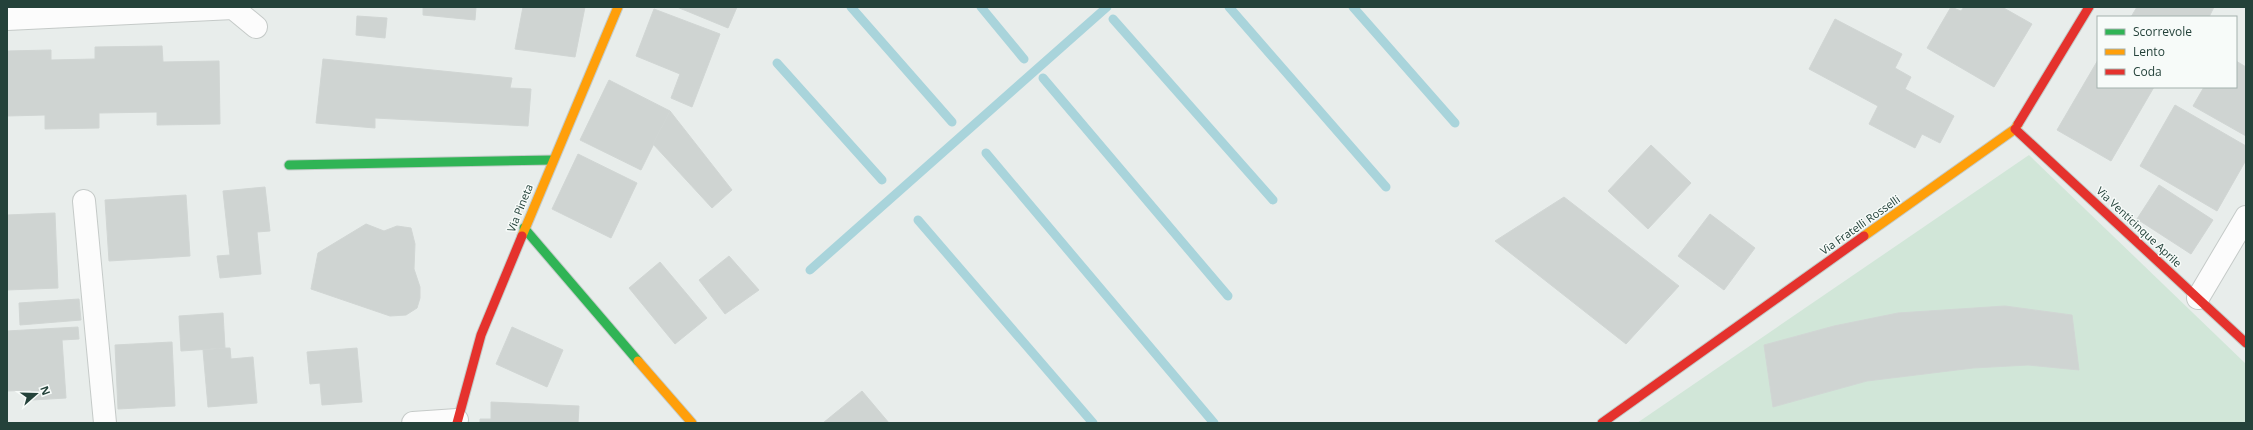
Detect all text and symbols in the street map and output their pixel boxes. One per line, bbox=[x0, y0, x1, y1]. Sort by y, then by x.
legend bbox=[2097, 16, 2237, 88]
text: Scorrevole bbox=[2133, 23, 2192, 40]
text: Lento bbox=[2133, 43, 2165, 60]
text: Coda bbox=[2133, 63, 2162, 80]
street label: Via Pineta bbox=[503, 182, 536, 234]
street label: Via Venticinque Aprile bbox=[2093, 183, 2185, 270]
street label: Via Fratelli Rosselli bbox=[1817, 191, 1903, 258]
north arrow bbox=[16, 374, 56, 414]
text: N bbox=[37, 384, 54, 397]

